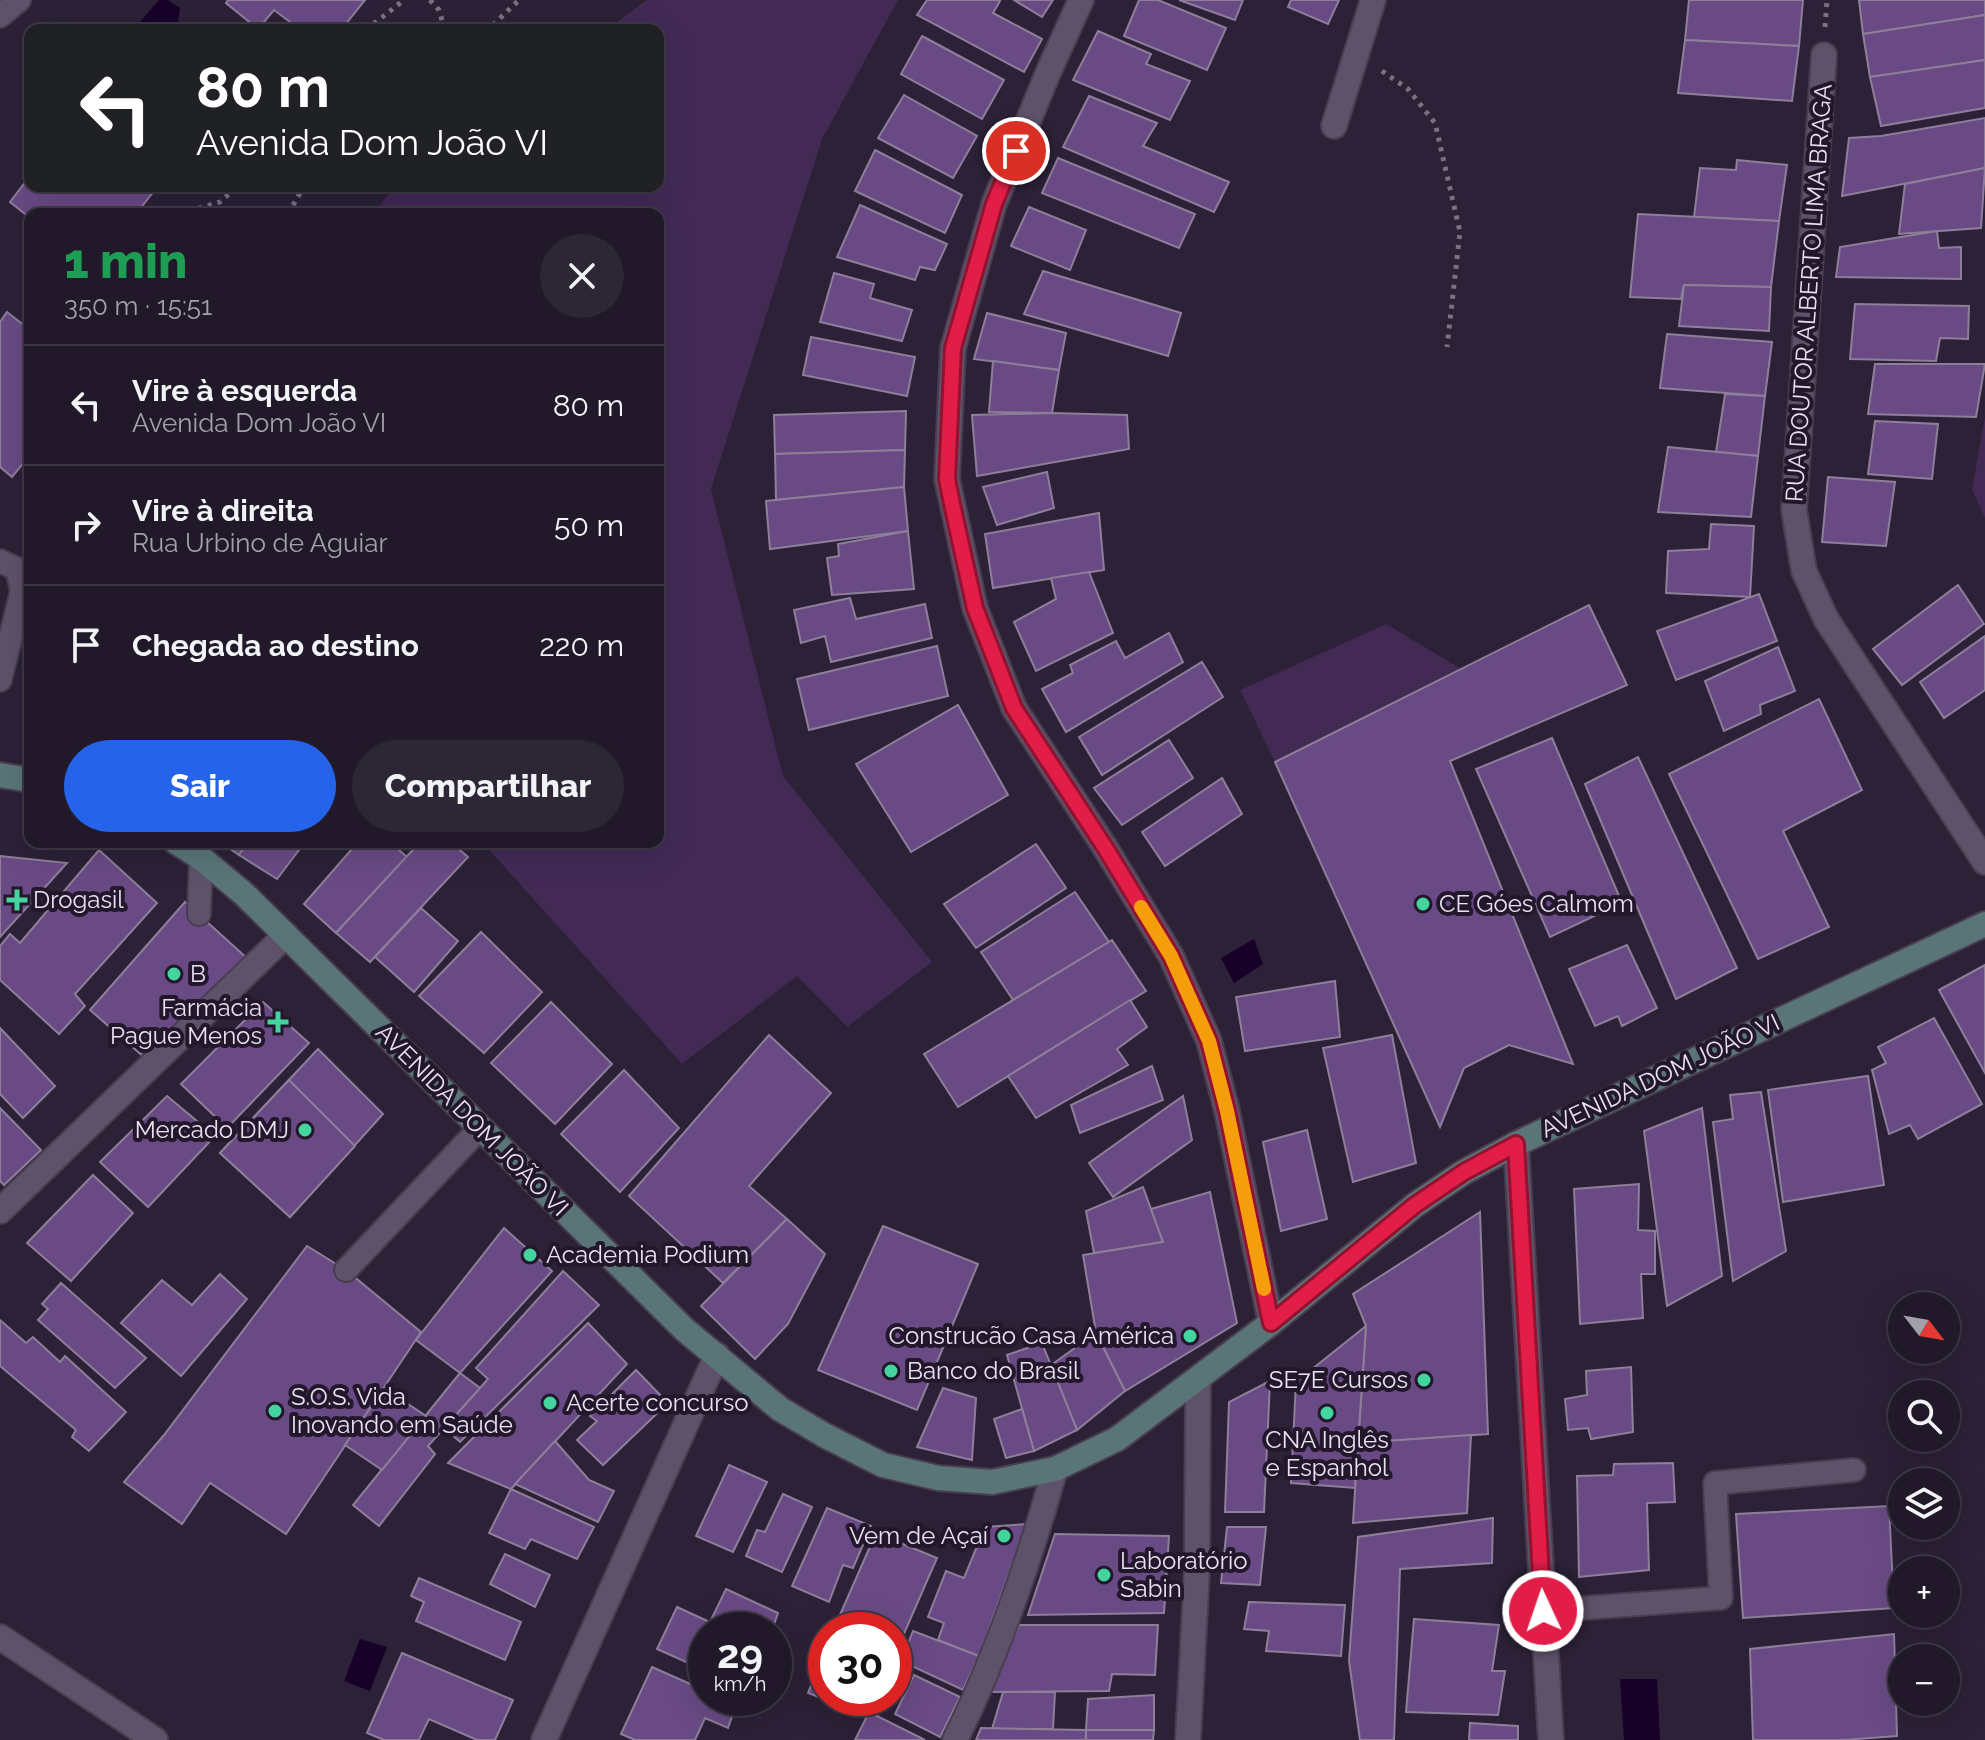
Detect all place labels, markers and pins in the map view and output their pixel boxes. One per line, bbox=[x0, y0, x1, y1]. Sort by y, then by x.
pin bbox=[982, 117, 1050, 185]
place label: Drogasil bbox=[33, 885, 124, 914]
place label: CE Góes Calmom bbox=[1439, 889, 1634, 918]
marker: Drogasil bbox=[8, 891, 26, 909]
marker: CE Góes Calmom bbox=[1414, 895, 1432, 913]
place label: B bbox=[190, 959, 206, 988]
marker: B bbox=[165, 965, 183, 983]
place label: Farmácia Pague Menos bbox=[110, 993, 262, 1050]
marker: Farmácia Pague Menos bbox=[269, 1013, 287, 1031]
place label: Mercado DMJ bbox=[135, 1115, 289, 1144]
marker: Mercado DMJ bbox=[296, 1121, 314, 1139]
place label: Academia Podium bbox=[546, 1240, 749, 1269]
marker: Academia Podium bbox=[521, 1246, 539, 1264]
place label: Construcão Casa América bbox=[888, 1321, 1174, 1350]
marker: Construcão Casa América bbox=[1181, 1327, 1199, 1345]
place label: Banco do Brasil bbox=[907, 1356, 1080, 1385]
marker: Banco do Brasil bbox=[882, 1362, 900, 1380]
place label: SE7E Cursos bbox=[1269, 1365, 1408, 1394]
marker: SE7E Cursos bbox=[1415, 1371, 1433, 1389]
place label: S.O.S. Vida Inovando em Saúde bbox=[291, 1382, 513, 1439]
place label: Acerte concurso bbox=[566, 1388, 749, 1417]
marker: Acerte concurso bbox=[541, 1394, 559, 1412]
marker: S.O.S. Vida Inovando em Saúde bbox=[266, 1402, 284, 1420]
marker: CNA Inglês e Espanhol bbox=[1318, 1404, 1336, 1422]
place label: CNA Inglês e Espanhol bbox=[1265, 1425, 1389, 1482]
place label: Vem de Açaí bbox=[849, 1521, 989, 1550]
marker: Vem de Açaí bbox=[995, 1527, 1013, 1545]
place label: Laboratório Sabin bbox=[1120, 1546, 1248, 1603]
marker: Laboratório Sabin bbox=[1095, 1566, 1113, 1584]

